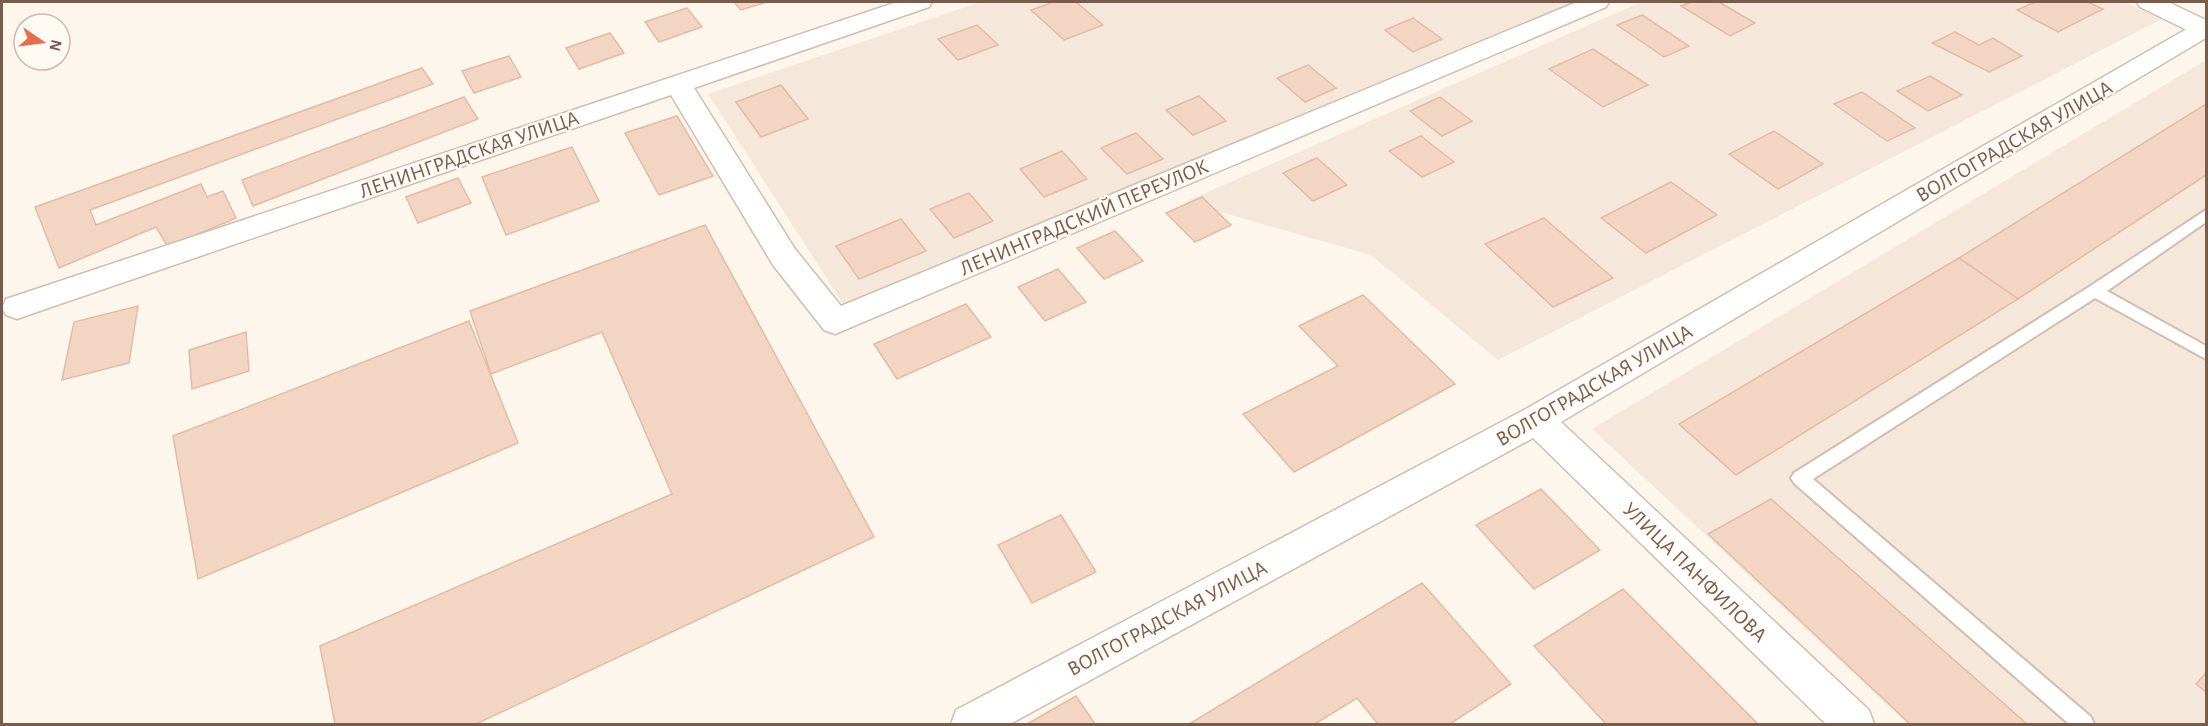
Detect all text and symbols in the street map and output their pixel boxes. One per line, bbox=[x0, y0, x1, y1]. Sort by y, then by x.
north arrow bbox=[12, 12, 72, 72]
text: N bbox=[46, 38, 65, 53]
street label: ВОЛГОГРАДСКАЯ УЛИЦА bbox=[1913, 77, 2116, 206]
street label: ЛЕНИНГРАДСКАЯ УЛИЦА bbox=[357, 107, 582, 202]
street label: ЛЕНИНГРАДСКИЙ ПЕРЕУЛОК bbox=[957, 155, 1211, 279]
street label: ВОЛГОГРАДСКАЯ УЛИЦА bbox=[1493, 321, 1696, 450]
street label: УЛИЦА ПАНФИЛОВА bbox=[1619, 498, 1771, 646]
street label: ВОЛГОГРАДСКАЯ УЛИЦА bbox=[1064, 557, 1270, 680]

